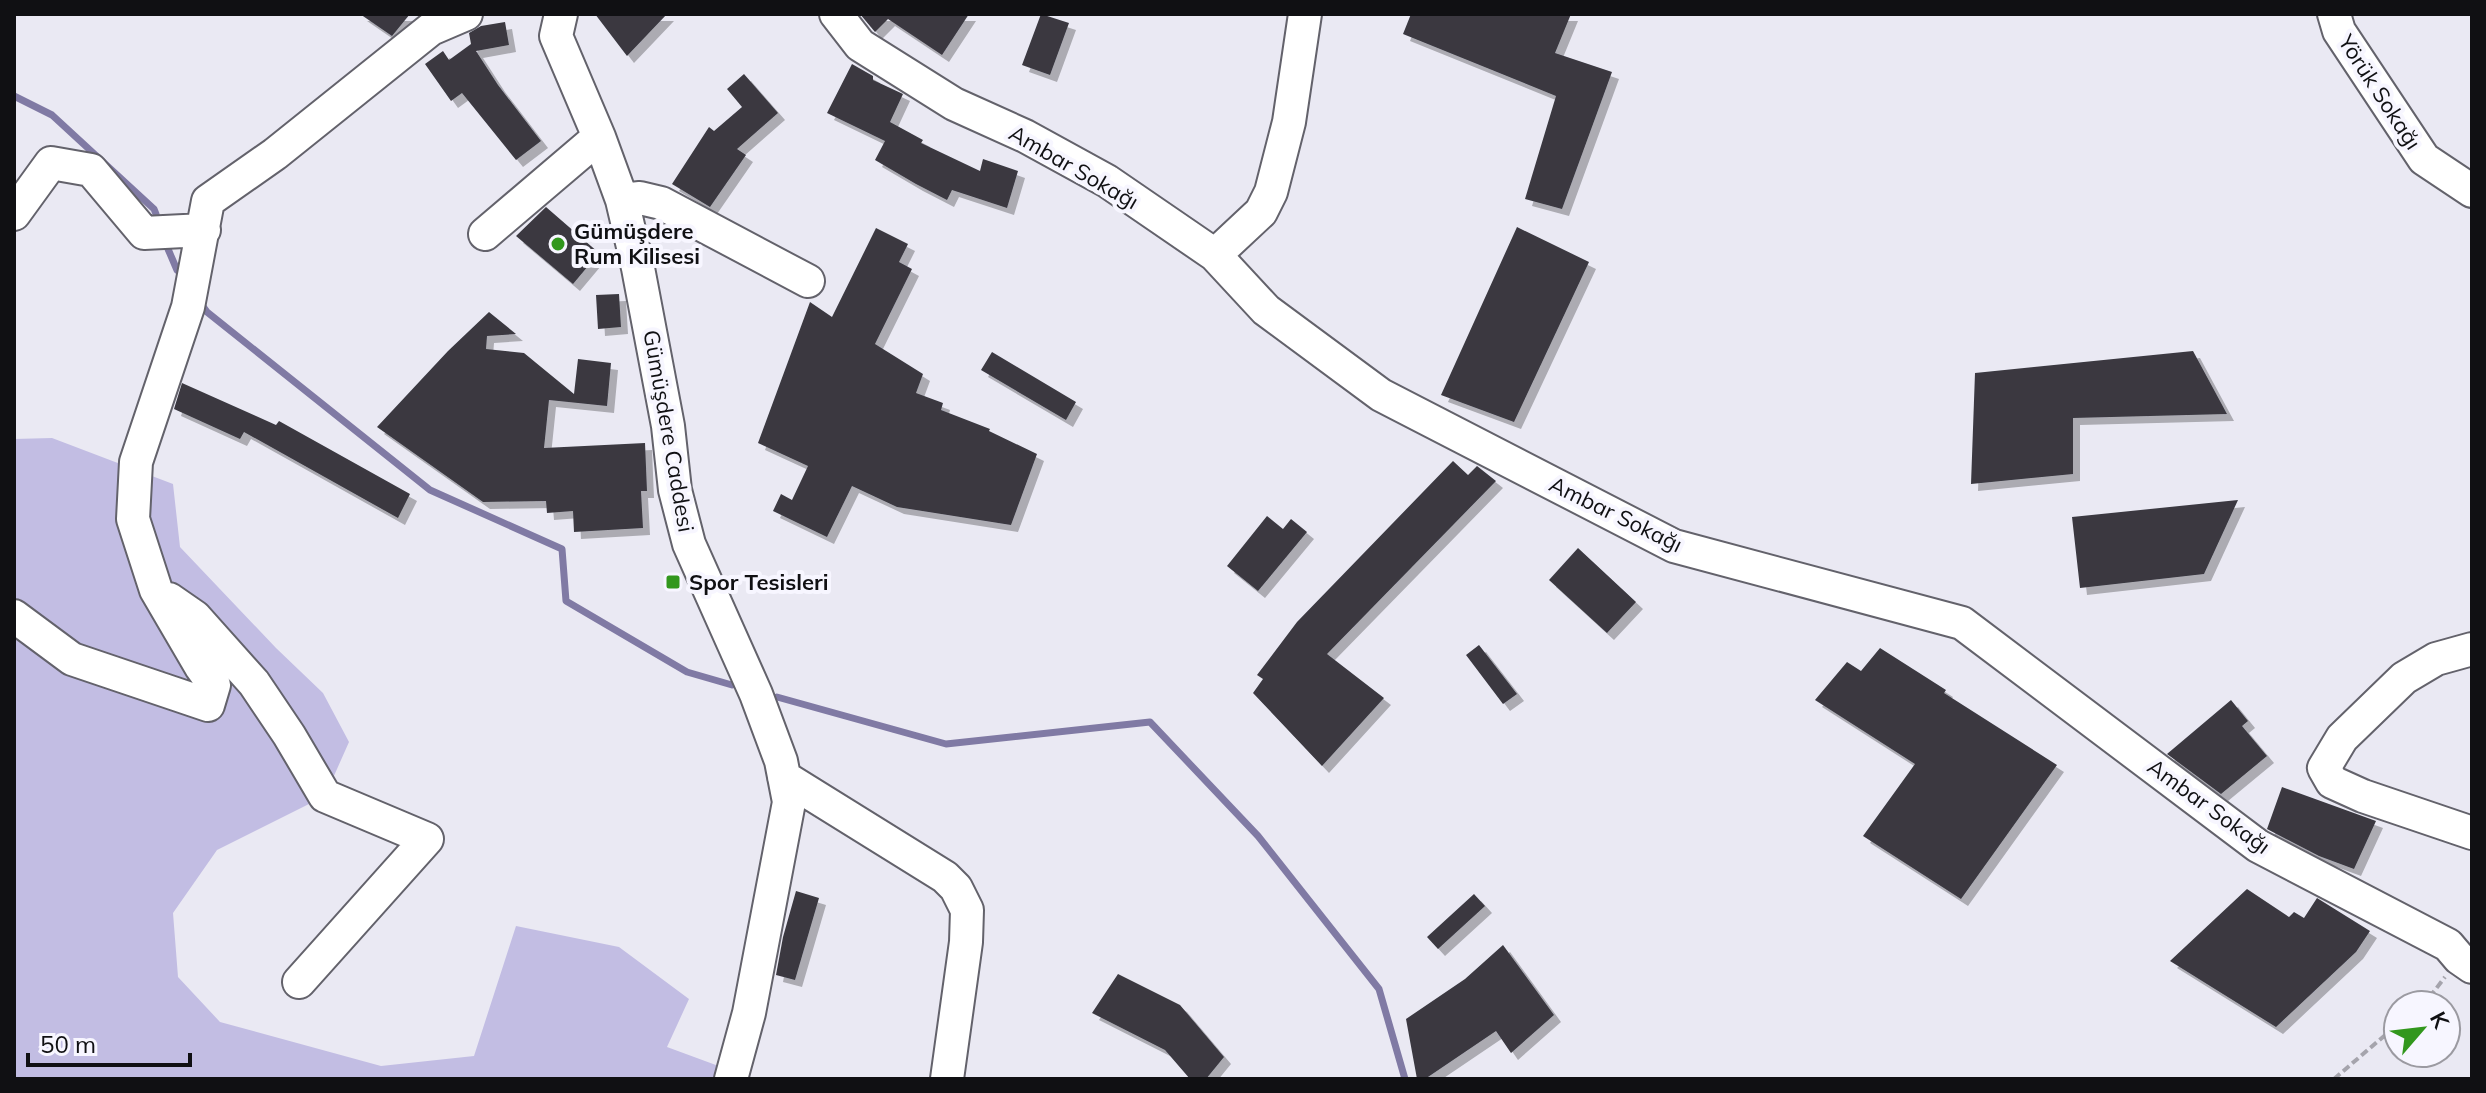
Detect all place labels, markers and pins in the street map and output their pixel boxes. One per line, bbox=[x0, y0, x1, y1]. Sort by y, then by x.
place label: Gümüşdere Rum Kilisesi bbox=[574, 217, 700, 270]
marker: Gümüşdere Rum Kilisesi bbox=[549, 235, 567, 253]
place label: Spor Tesisleri bbox=[689, 568, 828, 596]
marker: Spor Tesisleri bbox=[664, 573, 682, 591]

